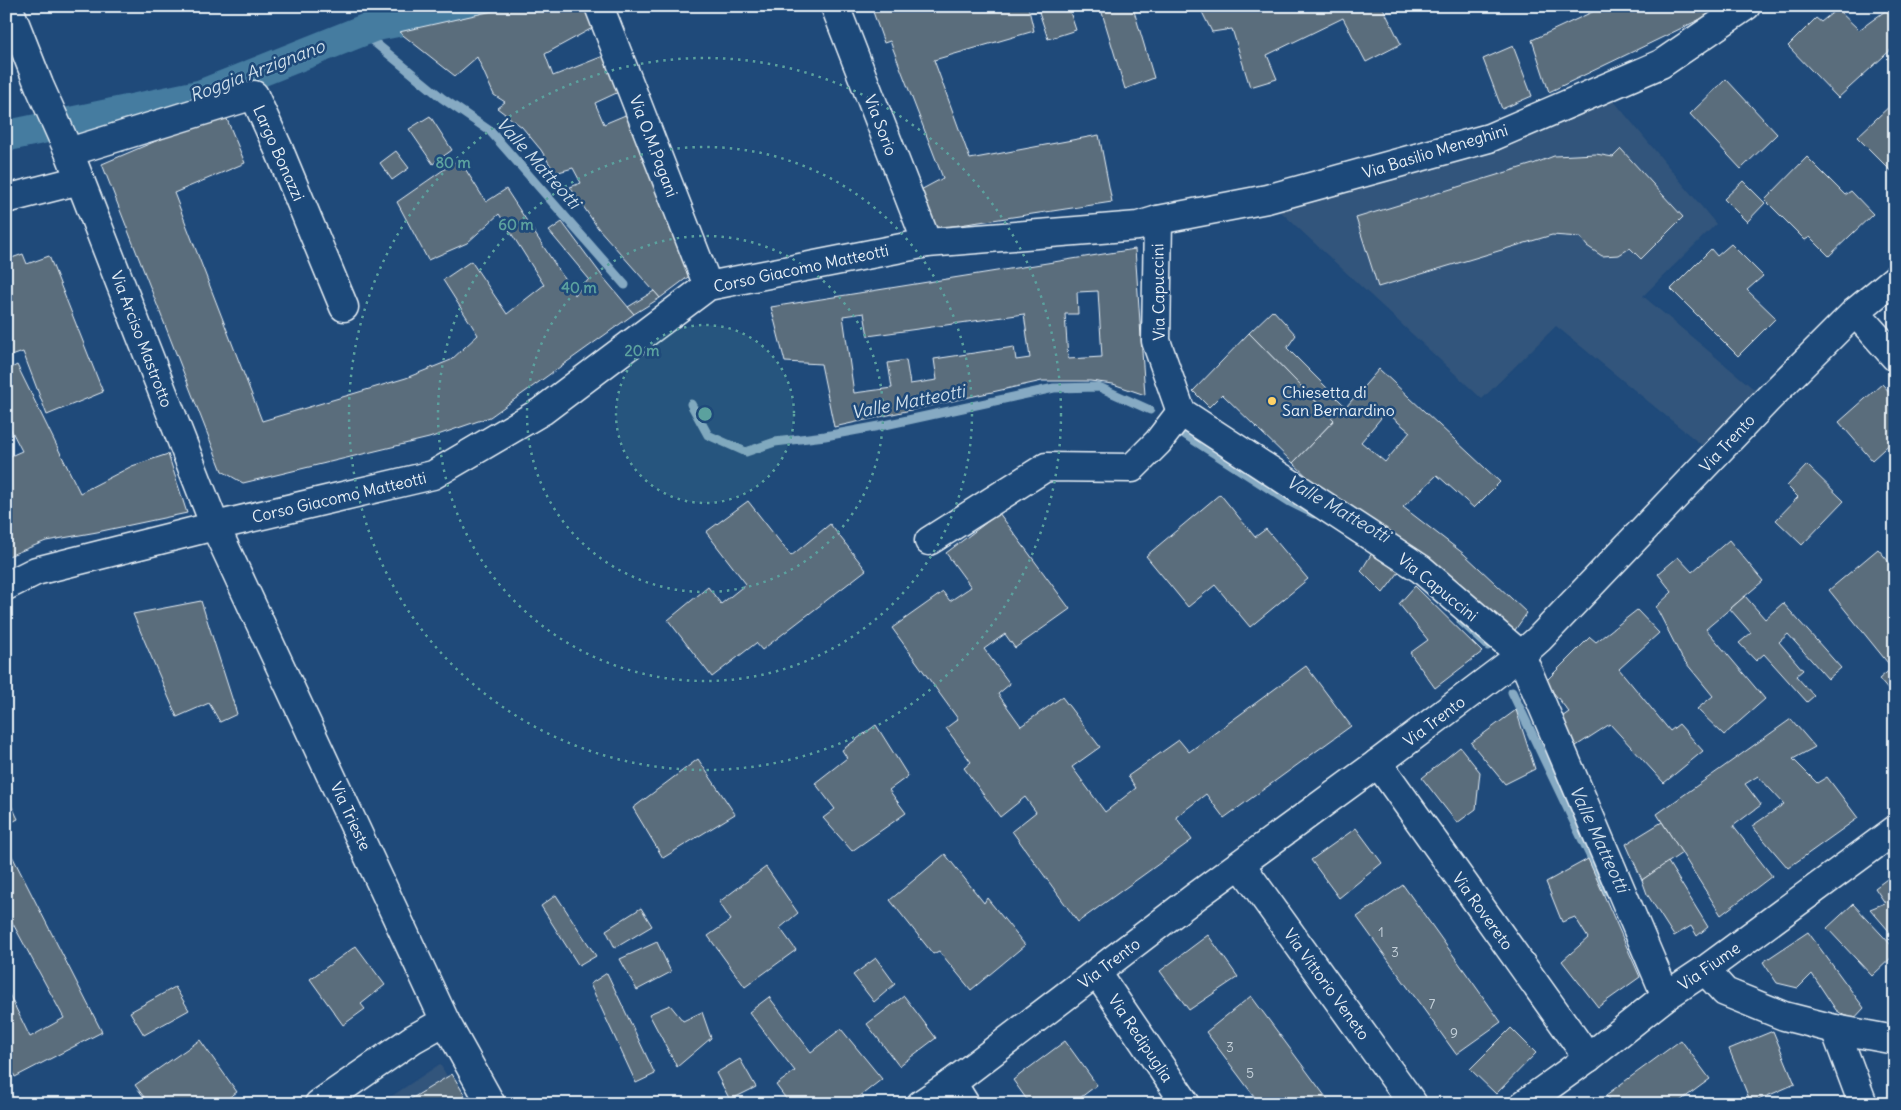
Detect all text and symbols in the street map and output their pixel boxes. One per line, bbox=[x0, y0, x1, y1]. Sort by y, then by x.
water label: Roggia Arzignano bbox=[186, 34, 328, 107]
street label: Via O.M.Pagani bbox=[625, 92, 683, 200]
street label: Via Sorio bbox=[860, 92, 902, 158]
street label: Largo Bonazzi bbox=[249, 102, 309, 204]
water label: Valle Matteotti bbox=[491, 112, 587, 215]
street label: Via Basilio Meneghini bbox=[1360, 119, 1510, 183]
text: 80 m bbox=[435, 153, 471, 172]
text: 60 m bbox=[498, 215, 534, 234]
street label: Corso Giacomo Matteotti bbox=[712, 240, 890, 296]
street label: Via Capuccini bbox=[1147, 243, 1169, 341]
street label: Via Arciso Mastrotto bbox=[107, 268, 177, 410]
text: 40 m bbox=[561, 278, 597, 297]
text: 20 m bbox=[625, 341, 659, 360]
water label: Valle Matteotti bbox=[849, 379, 969, 424]
place label: Chiesetta di San Bernardino bbox=[1282, 382, 1395, 420]
marker: Chiesetta di San Bernardino bbox=[1266, 395, 1278, 407]
centre of rings bbox=[696, 405, 714, 423]
street label: Via Trento bbox=[1695, 410, 1759, 476]
street label: Corso Giacomo Matteotti bbox=[250, 467, 428, 527]
water label: Valle Matteotti bbox=[1283, 470, 1396, 548]
street label: Via Capuccini bbox=[1394, 549, 1482, 625]
street label: Via Trento bbox=[1399, 691, 1469, 751]
street label: Via Trieste bbox=[326, 778, 376, 854]
water label: Valle Matteotti bbox=[1565, 782, 1635, 898]
street label: Via Rovereto bbox=[1448, 868, 1518, 954]
house number: 1 bbox=[1378, 923, 1384, 941]
street label: Via Vittorio Veneto bbox=[1280, 924, 1374, 1044]
street label: Via Trento bbox=[1074, 933, 1144, 993]
street label: Via Fiume bbox=[1674, 937, 1744, 995]
house number: 3 bbox=[1391, 943, 1399, 961]
street label: Via Redipuglia bbox=[1104, 990, 1178, 1086]
house number: 7 bbox=[1429, 995, 1436, 1013]
house number: 9 bbox=[1450, 1024, 1458, 1042]
house number: 3 bbox=[1226, 1038, 1234, 1056]
house number: 5 bbox=[1246, 1064, 1254, 1082]

